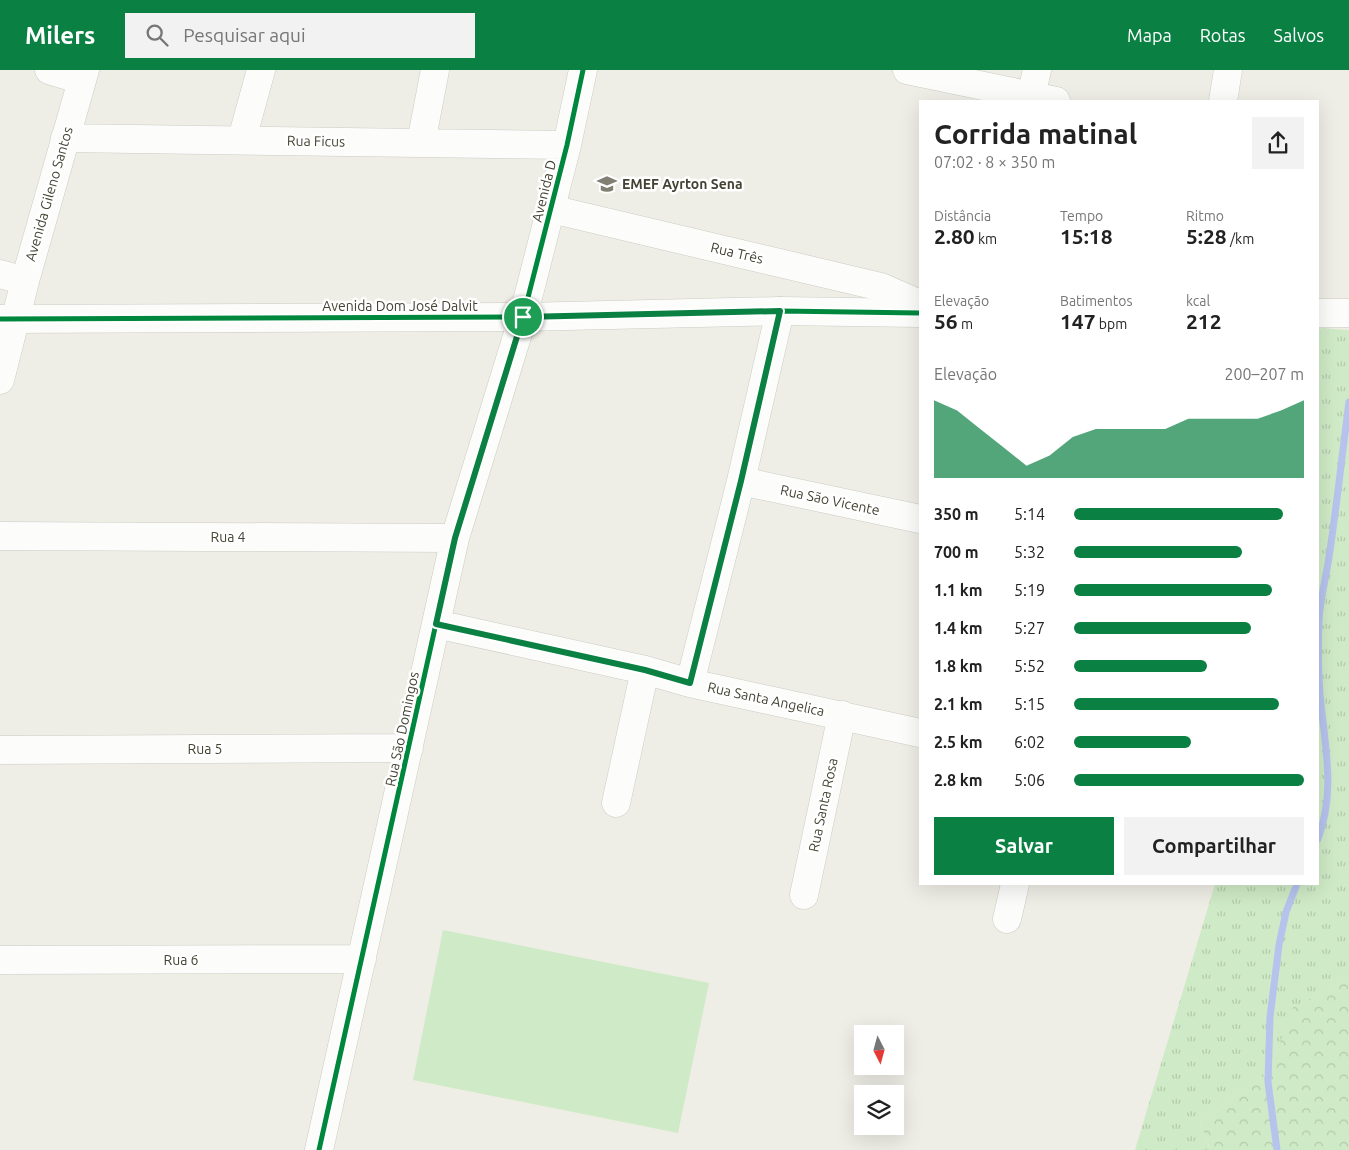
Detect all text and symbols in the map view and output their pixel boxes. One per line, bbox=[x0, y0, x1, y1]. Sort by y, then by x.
search box bbox=[125, 13, 475, 58]
icon: search bbox=[143, 21, 171, 49]
text: Milers bbox=[25, 22, 95, 49]
text: Pesquisar aqui bbox=[183, 24, 306, 46]
text: Mapa bbox=[1127, 25, 1172, 45]
text: Rotas bbox=[1200, 25, 1246, 45]
text: Salvos bbox=[1274, 25, 1324, 45]
button: share bbox=[1252, 117, 1304, 169]
text: Corrida matinal bbox=[934, 118, 1137, 149]
street label: Avenida Gileno Santos bbox=[22, 125, 76, 263]
street label: Rua Ficus bbox=[287, 132, 345, 150]
text: 07:02 · 8 × 350 m bbox=[934, 153, 1055, 171]
street label: Avenida D bbox=[529, 158, 559, 224]
school or university icon: EMEF Ayrton Sena bbox=[596, 173, 618, 195]
place label: EMEF Ayrton Sena bbox=[622, 176, 743, 192]
text: Distância bbox=[934, 208, 991, 224]
text: Tempo bbox=[1060, 208, 1103, 224]
text: Ritmo bbox=[1186, 208, 1224, 224]
text: 2.80 bbox=[934, 224, 975, 248]
text: 15:18 bbox=[1060, 224, 1113, 248]
text: 5:28 bbox=[1186, 224, 1227, 248]
text: km bbox=[975, 231, 997, 247]
text: /km bbox=[1227, 231, 1254, 247]
street label: Rua Três bbox=[709, 239, 765, 267]
text: Elevação bbox=[934, 293, 989, 309]
text: Batimentos bbox=[1060, 293, 1133, 309]
text: kcal bbox=[1186, 293, 1210, 309]
pin bbox=[502, 296, 544, 338]
street label: Avenida Dom José Dalvit bbox=[322, 298, 478, 314]
icon: arrive bbox=[509, 303, 537, 331]
text: 56 bbox=[934, 309, 958, 333]
text: 147 bbox=[1060, 309, 1096, 333]
text: 212 bbox=[1186, 309, 1222, 333]
text: m bbox=[958, 316, 973, 332]
text: bpm bbox=[1096, 316, 1127, 332]
text: Elevação bbox=[934, 365, 997, 383]
text: 200–207 m bbox=[1224, 365, 1304, 383]
street label: Rua São Vicente bbox=[779, 482, 881, 518]
text: 350 m bbox=[934, 505, 979, 523]
text: 5:14 bbox=[1014, 505, 1045, 523]
street label: Rua 4 bbox=[210, 529, 246, 545]
text: 700 m bbox=[934, 543, 979, 561]
text: 5:32 bbox=[1014, 543, 1045, 561]
text: 1.1 km bbox=[934, 581, 983, 599]
text: 5:19 bbox=[1014, 581, 1045, 599]
text: 1.4 km bbox=[934, 619, 983, 637]
text: 5:27 bbox=[1014, 619, 1045, 637]
text: 1.8 km bbox=[934, 657, 983, 675]
text: 5:52 bbox=[1014, 657, 1045, 675]
street label: Rua São Domingos bbox=[382, 670, 422, 788]
street label: Rua Santa Angelica bbox=[706, 679, 826, 719]
text: 2.1 km bbox=[934, 695, 983, 713]
text: 5:15 bbox=[1014, 695, 1045, 713]
text: 2.5 km bbox=[934, 733, 983, 751]
text: 6:02 bbox=[1014, 733, 1045, 751]
street label: Rua 5 bbox=[187, 741, 223, 757]
street label: Rua Santa Rosa bbox=[805, 757, 841, 853]
text: 2.8 km bbox=[934, 771, 983, 789]
text: 5:06 bbox=[1014, 771, 1045, 789]
button: Salvar bbox=[934, 817, 1114, 875]
button: Compartilhar bbox=[1124, 817, 1304, 875]
street label: Rua 6 bbox=[163, 952, 199, 968]
north arrow bbox=[854, 1025, 904, 1075]
map controls bbox=[854, 1025, 904, 1135]
button: layers bbox=[854, 1085, 904, 1135]

